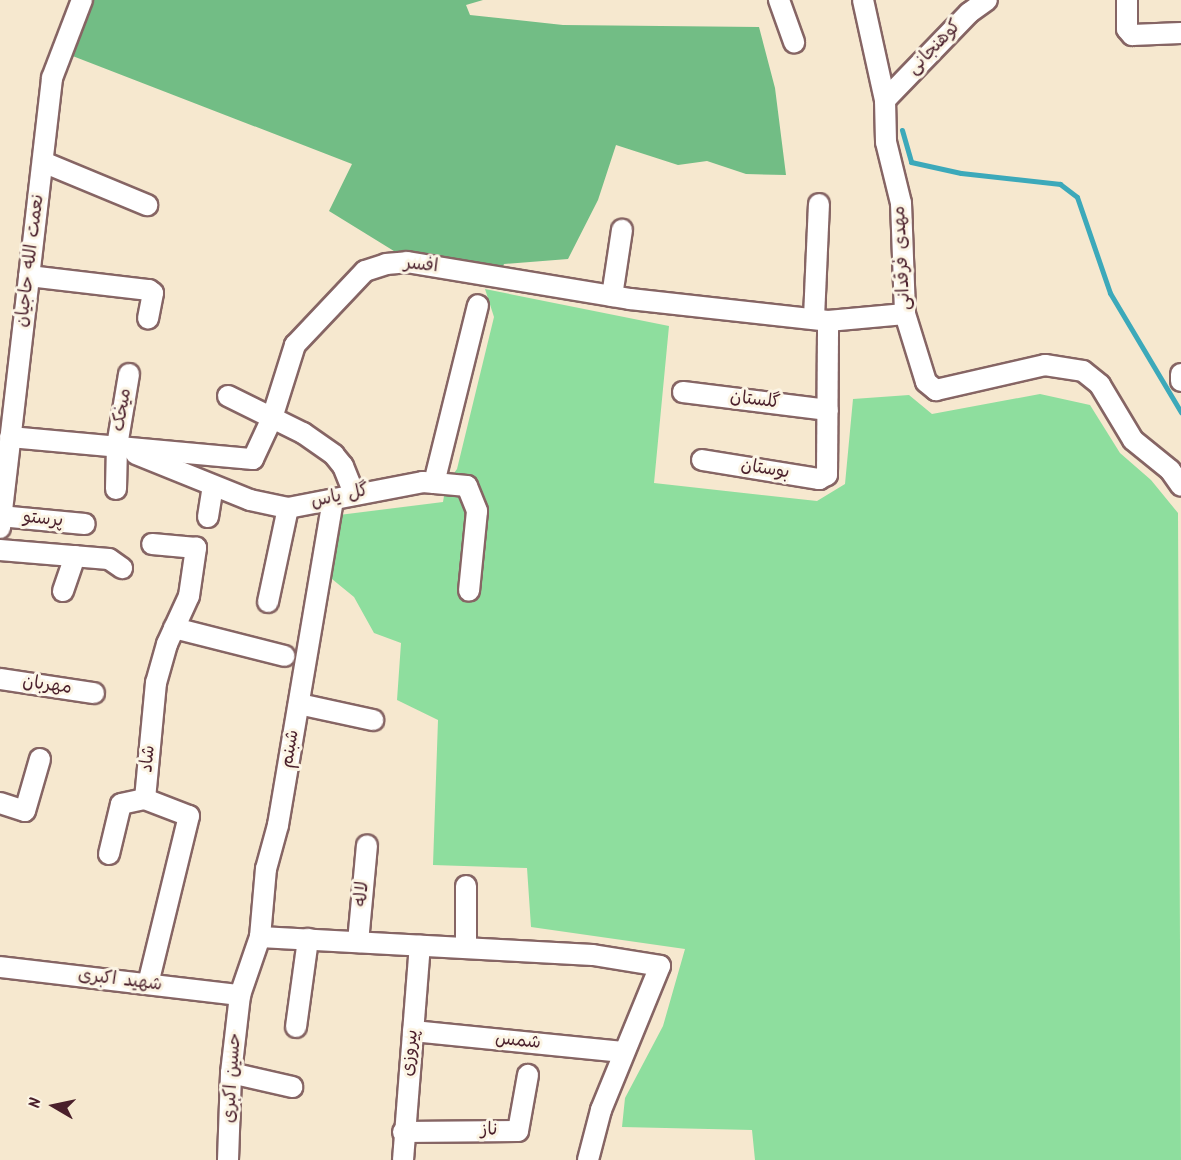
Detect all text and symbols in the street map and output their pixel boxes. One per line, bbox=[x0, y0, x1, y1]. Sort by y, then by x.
street label: کوهنجانی bbox=[904, 16, 966, 80]
street label: نعمت الله حاجیان bbox=[12, 193, 50, 329]
street label: مهدی فرقدانی bbox=[889, 205, 917, 311]
street label: افسر bbox=[403, 253, 439, 279]
street label: میخک bbox=[109, 387, 137, 433]
street label: گلستان bbox=[729, 387, 781, 415]
street label: بوستان bbox=[739, 455, 791, 485]
street label: گل یاس bbox=[309, 480, 371, 514]
street label: پرستو bbox=[22, 507, 64, 533]
street label: مهربان bbox=[21, 672, 73, 700]
street label: شبنم bbox=[277, 728, 305, 770]
street label: شاد bbox=[137, 744, 161, 774]
street label: لاله bbox=[351, 880, 375, 908]
street label: شهید اکبری bbox=[77, 965, 163, 997]
street label: پیروزی bbox=[398, 1029, 424, 1077]
street label: شمس bbox=[494, 1029, 542, 1055]
street label: حسین اکبری bbox=[219, 1032, 247, 1124]
north arrow bbox=[24, 1076, 84, 1136]
text: N bbox=[23, 1096, 49, 1110]
street label: ناز bbox=[480, 1120, 498, 1142]

